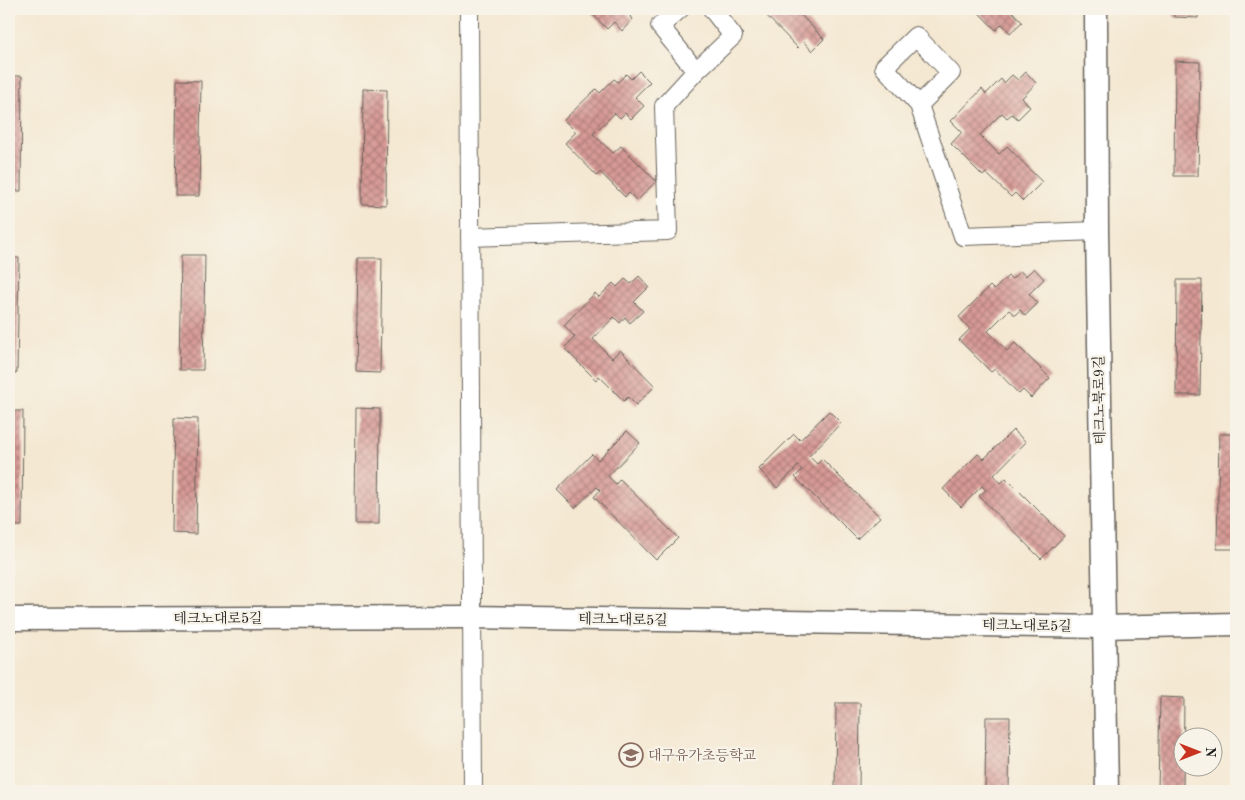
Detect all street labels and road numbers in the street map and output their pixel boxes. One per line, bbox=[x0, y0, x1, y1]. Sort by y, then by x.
street label: 테크노북로9길 bbox=[1090, 355, 1108, 445]
street label: 테크노대로5길 bbox=[173, 611, 263, 626]
street label: 테크노대로5길 bbox=[578, 611, 668, 628]
street label: 테크노대로5길 bbox=[982, 617, 1072, 634]

